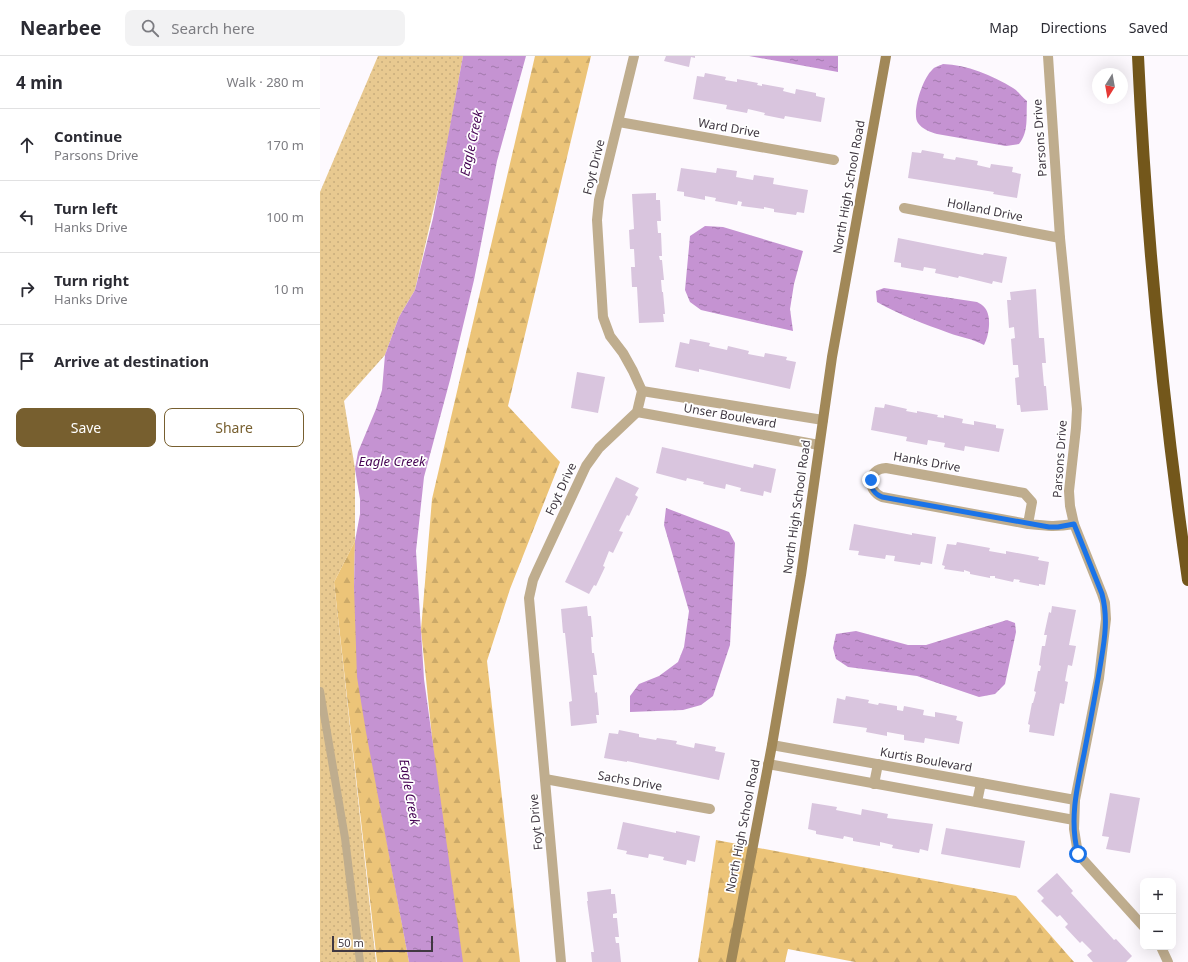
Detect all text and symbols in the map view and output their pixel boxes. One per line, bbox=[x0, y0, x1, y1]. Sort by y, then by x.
search box bbox=[125, 10, 405, 46]
text: Nearbee bbox=[20, 15, 101, 41]
icon: search bbox=[139, 17, 161, 39]
text: Search here bbox=[171, 18, 255, 38]
text: Map bbox=[989, 18, 1018, 37]
text: Directions bbox=[1040, 18, 1107, 37]
text: Saved bbox=[1129, 18, 1168, 37]
north arrow bbox=[1092, 68, 1128, 104]
text: 4 min bbox=[16, 71, 63, 94]
text: Walk · 280 m bbox=[226, 73, 304, 91]
street label: Parsons Drive bbox=[1028, 98, 1051, 177]
water label: Eagle Creek bbox=[455, 108, 487, 178]
street label: Ward Drive bbox=[697, 114, 762, 141]
street label: North High School Road bbox=[828, 119, 869, 255]
text: Continue bbox=[54, 126, 122, 146]
icon: ahead bbox=[16, 134, 38, 156]
text: 170 m bbox=[266, 136, 304, 154]
street label: Foyt Drive bbox=[578, 137, 609, 196]
text: Parsons Drive bbox=[54, 146, 138, 164]
street label: Holland Drive bbox=[946, 194, 1025, 225]
text: Turn left bbox=[54, 198, 118, 218]
icon: left bbox=[16, 206, 38, 228]
text: 100 m bbox=[266, 208, 304, 226]
text: Hanks Drive bbox=[54, 218, 128, 236]
text: Turn right bbox=[54, 270, 129, 290]
icon: right bbox=[16, 278, 38, 300]
text: 10 m bbox=[274, 280, 304, 298]
text: Hanks Drive bbox=[54, 290, 128, 308]
icon: arrive bbox=[16, 350, 38, 372]
text: Arrive at destination bbox=[54, 351, 209, 371]
street label: Unser Boulevard bbox=[682, 399, 778, 432]
button: Save bbox=[16, 408, 156, 447]
button: Share bbox=[164, 408, 304, 447]
street label: Parsons Drive bbox=[1048, 419, 1071, 498]
street label: North High School Road bbox=[779, 439, 814, 575]
street label: Hanks Drive bbox=[892, 447, 962, 476]
water label: Eagle Creek bbox=[359, 452, 426, 470]
street label: Foyt Drive bbox=[541, 459, 580, 518]
route end bbox=[862, 471, 880, 489]
street label: Kurtis Boulevard bbox=[879, 743, 973, 776]
water label: Eagle Creek bbox=[395, 758, 425, 827]
street label: North High School Road bbox=[721, 758, 764, 894]
street label: Sachs Drive bbox=[597, 766, 664, 795]
street label: Foyt Drive bbox=[525, 793, 546, 851]
route start bbox=[1069, 845, 1087, 863]
map controls bbox=[1140, 878, 1176, 950]
button: + bbox=[1140, 878, 1176, 914]
button: − bbox=[1140, 914, 1176, 950]
scale bar bbox=[332, 934, 433, 953]
text: 50 m bbox=[338, 935, 364, 950]

